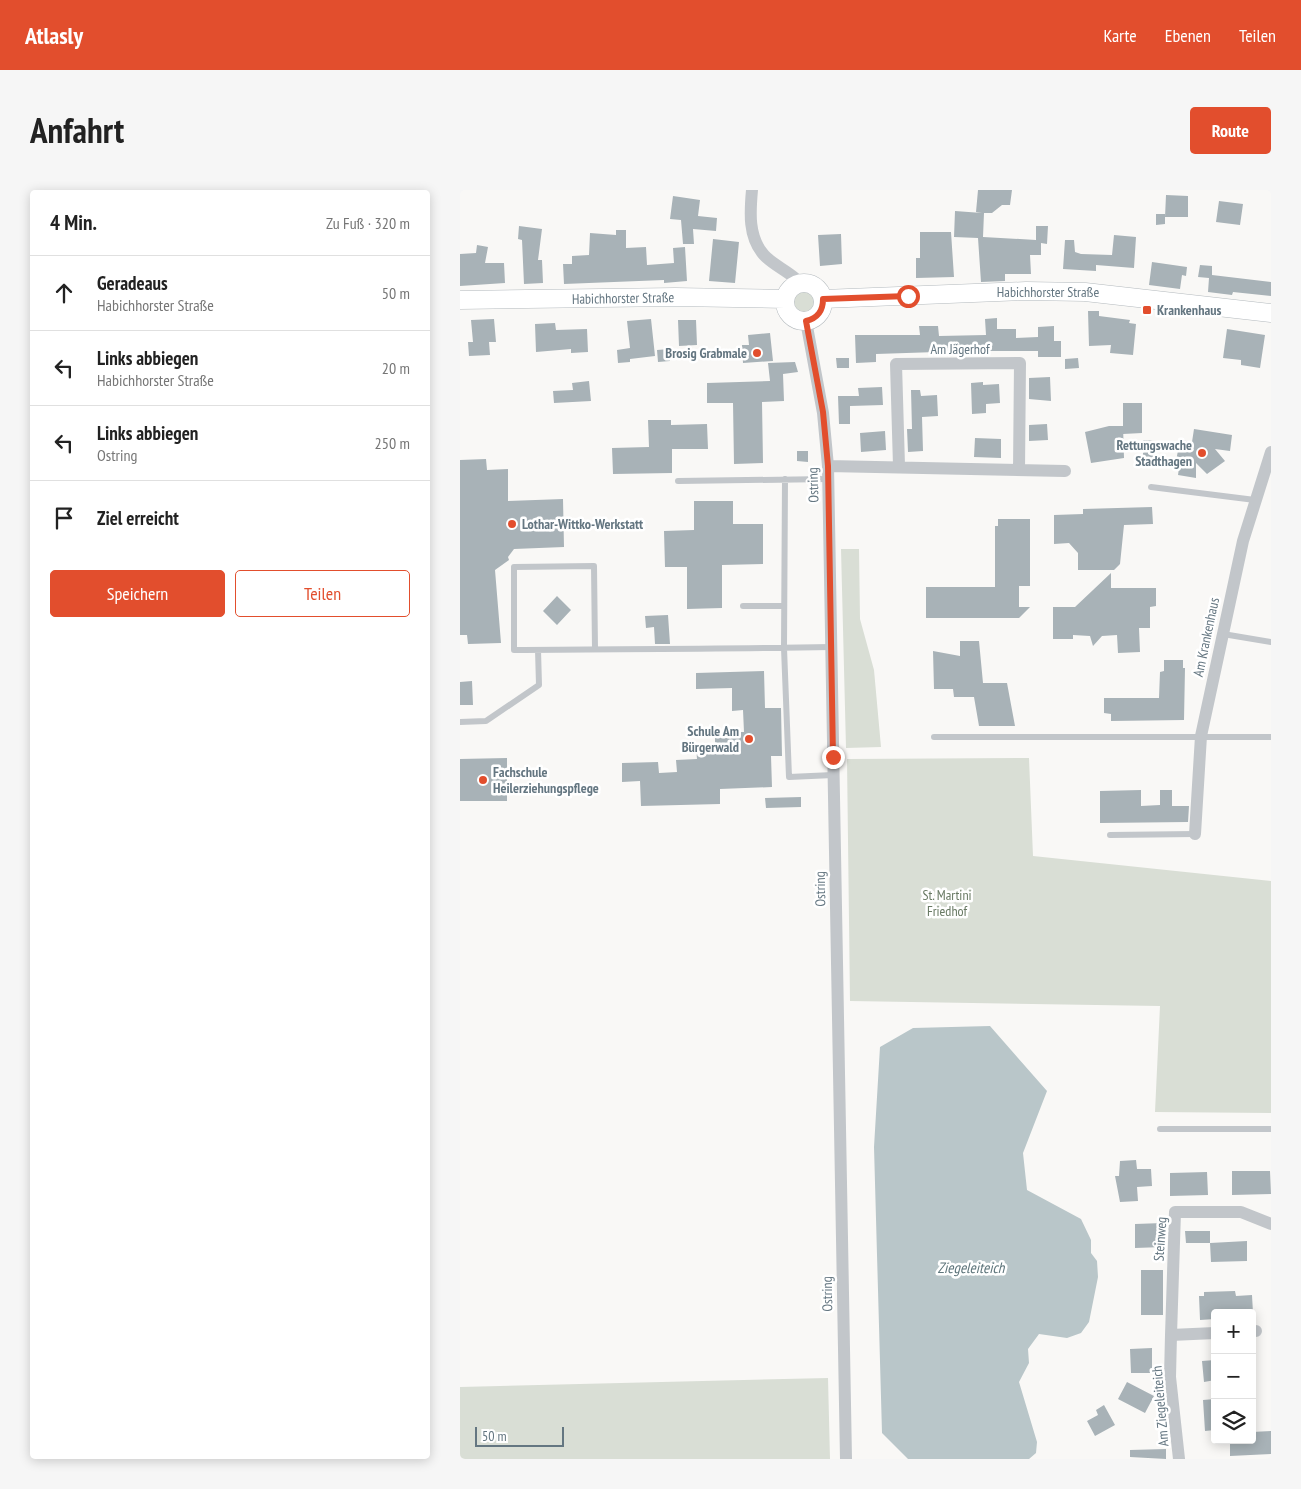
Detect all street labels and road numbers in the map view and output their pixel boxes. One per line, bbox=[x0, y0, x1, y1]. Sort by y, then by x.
street label: Habichhorster Straße bbox=[997, 283, 1099, 301]
street label: Habichhorster Straße bbox=[572, 288, 675, 308]
street label: Am Jägerhof bbox=[930, 340, 990, 358]
street label: Ostring bbox=[803, 467, 823, 503]
street label: Am Krankenhaus bbox=[1189, 595, 1223, 678]
street label: Ostring bbox=[811, 871, 829, 907]
street label: Steinweg bbox=[1149, 1216, 1171, 1262]
street label: Ostring bbox=[818, 1276, 836, 1312]
street label: Am Ziegeleiteich bbox=[1148, 1365, 1172, 1447]

